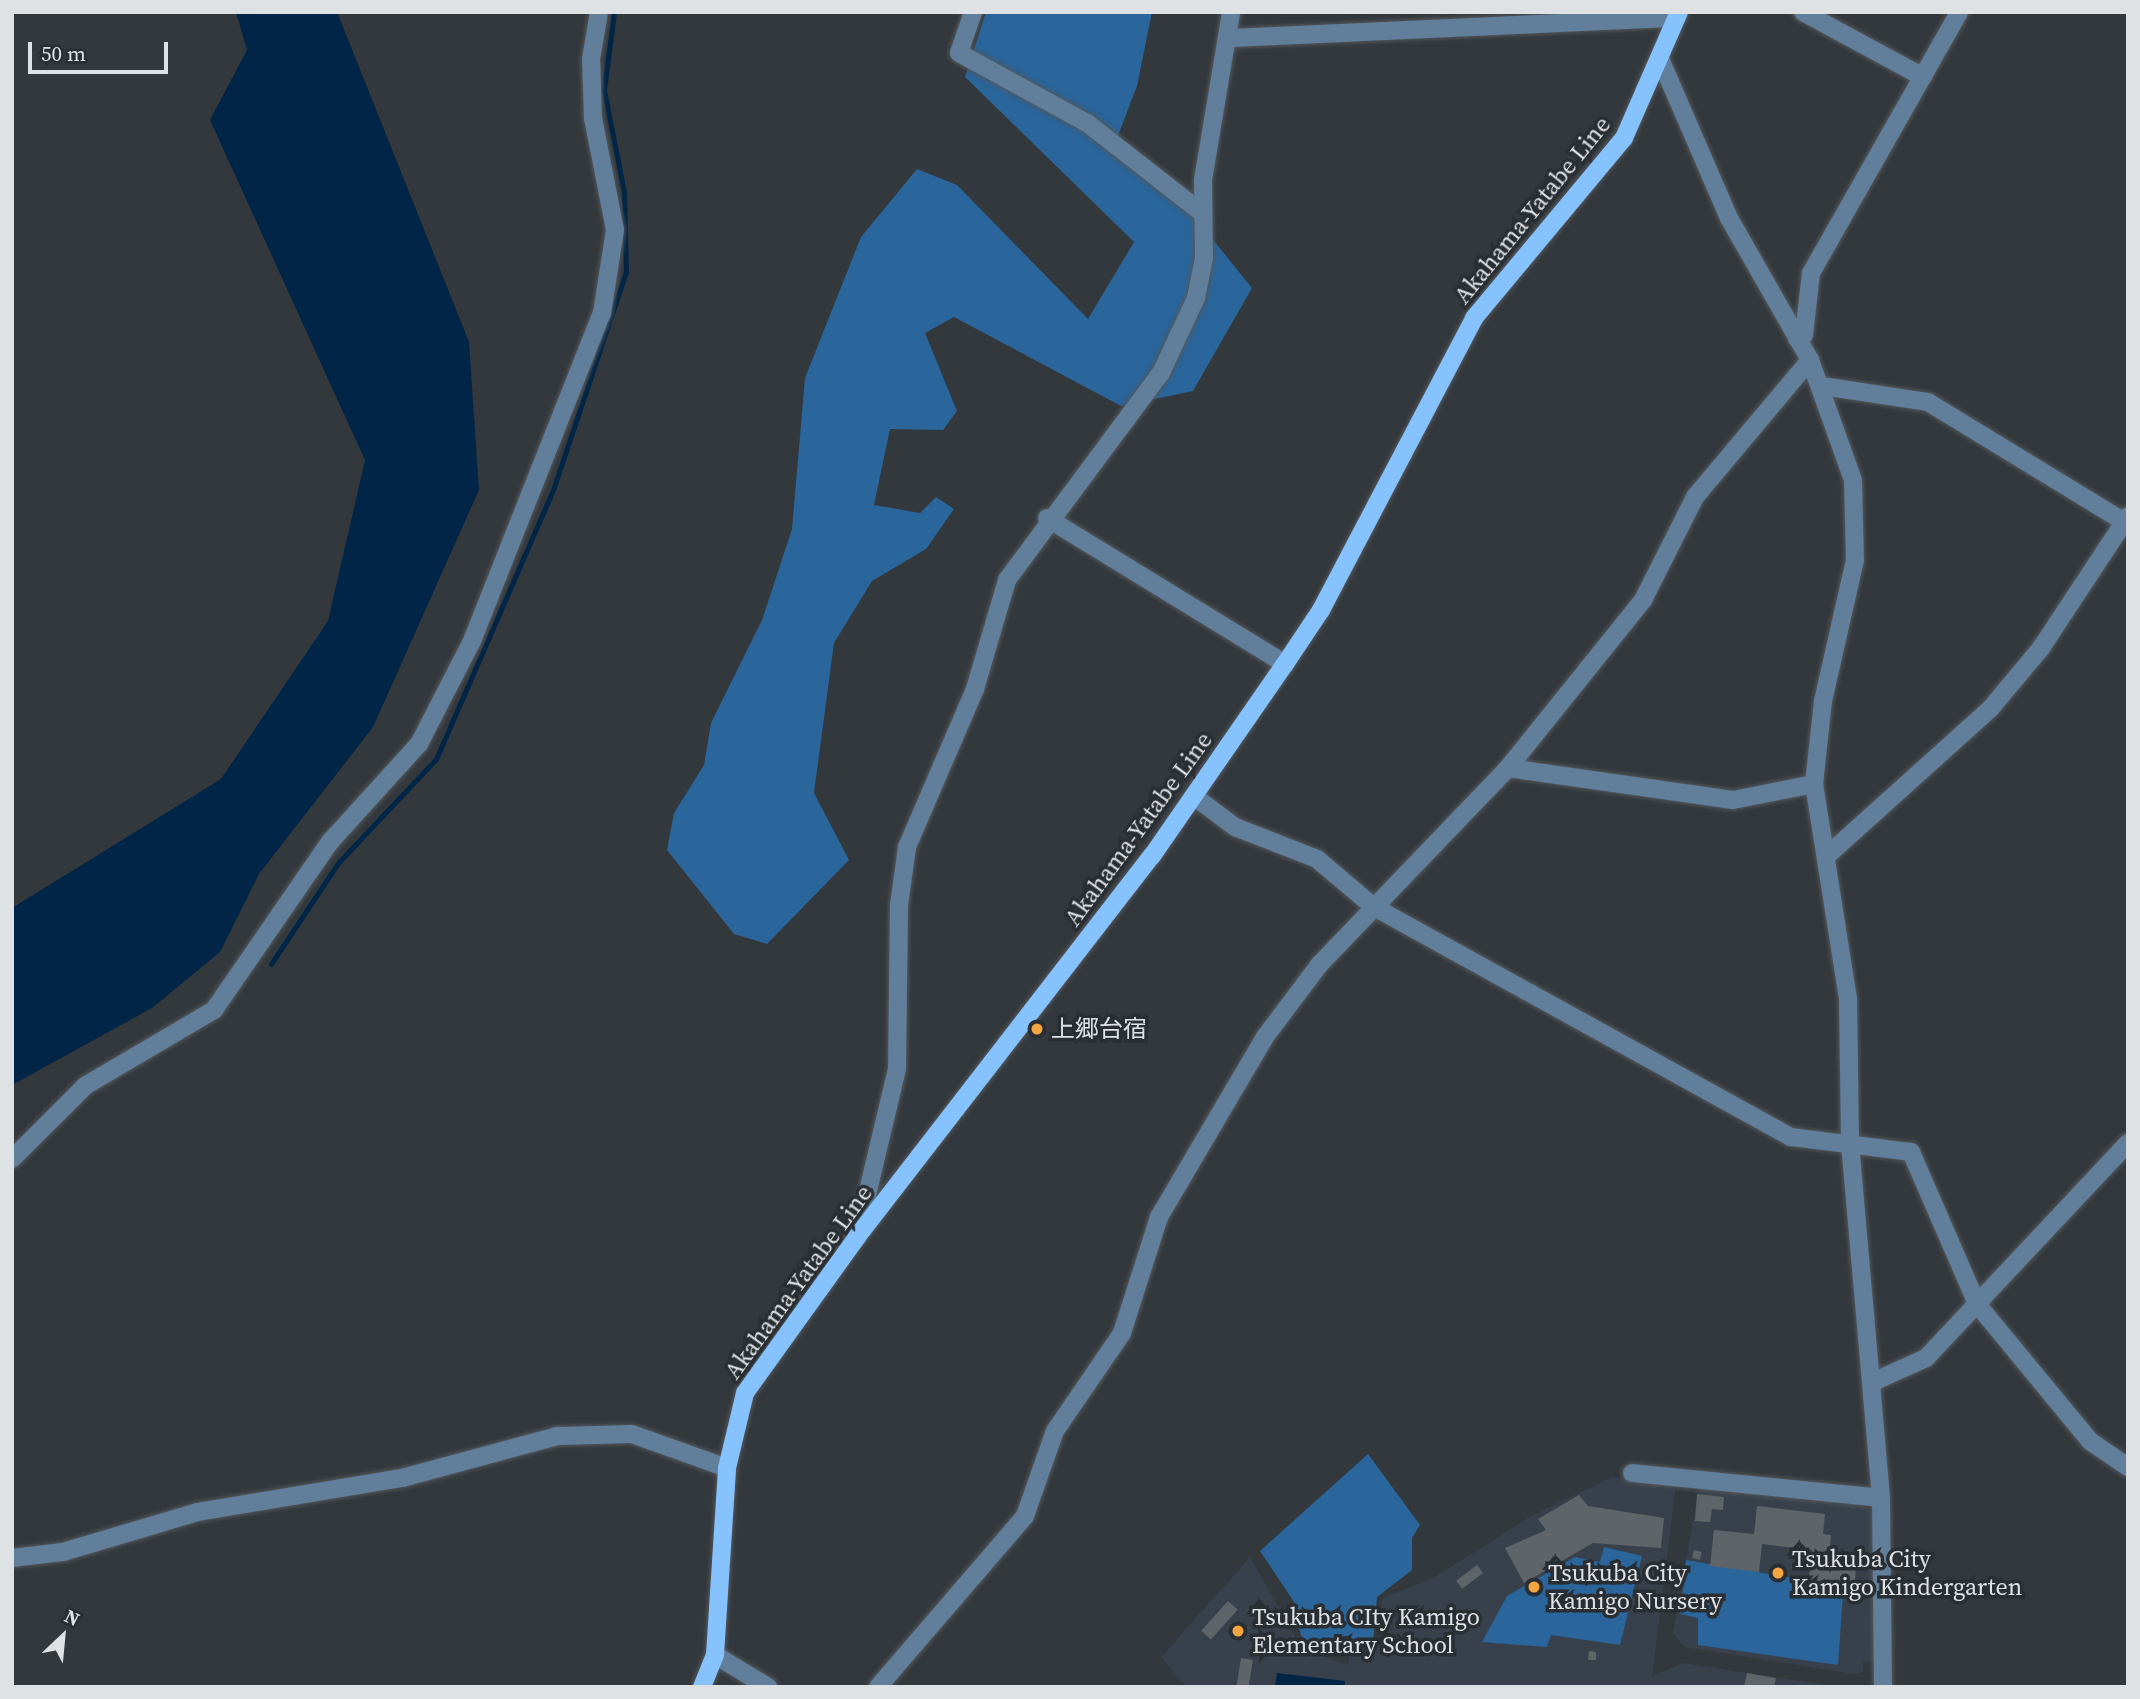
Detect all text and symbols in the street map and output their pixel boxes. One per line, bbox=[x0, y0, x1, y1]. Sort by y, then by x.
scale bar bbox=[32, 28, 172, 72]
text: 50 m bbox=[41, 39, 86, 68]
street label: Akahama-Yatabe Line bbox=[1448, 111, 1616, 309]
street label: Akahama-Yatabe Line bbox=[1058, 726, 1218, 932]
place label: 上郷台宿 bbox=[1051, 1015, 1147, 1043]
marker: 上郷台宿 bbox=[1029, 1021, 1045, 1037]
street label: Akahama-Yatabe Line bbox=[718, 1179, 878, 1385]
place label: Tsukuba City Kamigo Kindergarten bbox=[1792, 1545, 2022, 1601]
place label: Tsukuba City Kamigo Nursery bbox=[1548, 1559, 1722, 1615]
marker: Tsukuba City Kamigo Kindergarten bbox=[1770, 1565, 1786, 1581]
marker: Tsukuba City Kamigo Nursery bbox=[1526, 1579, 1542, 1595]
north arrow bbox=[28, 1601, 98, 1671]
text: N bbox=[60, 1602, 84, 1632]
place label: Tsukuba CIty Kamigo Elementary School bbox=[1252, 1603, 1480, 1659]
marker: Tsukuba CIty Kamigo Elementary School bbox=[1230, 1623, 1246, 1639]

